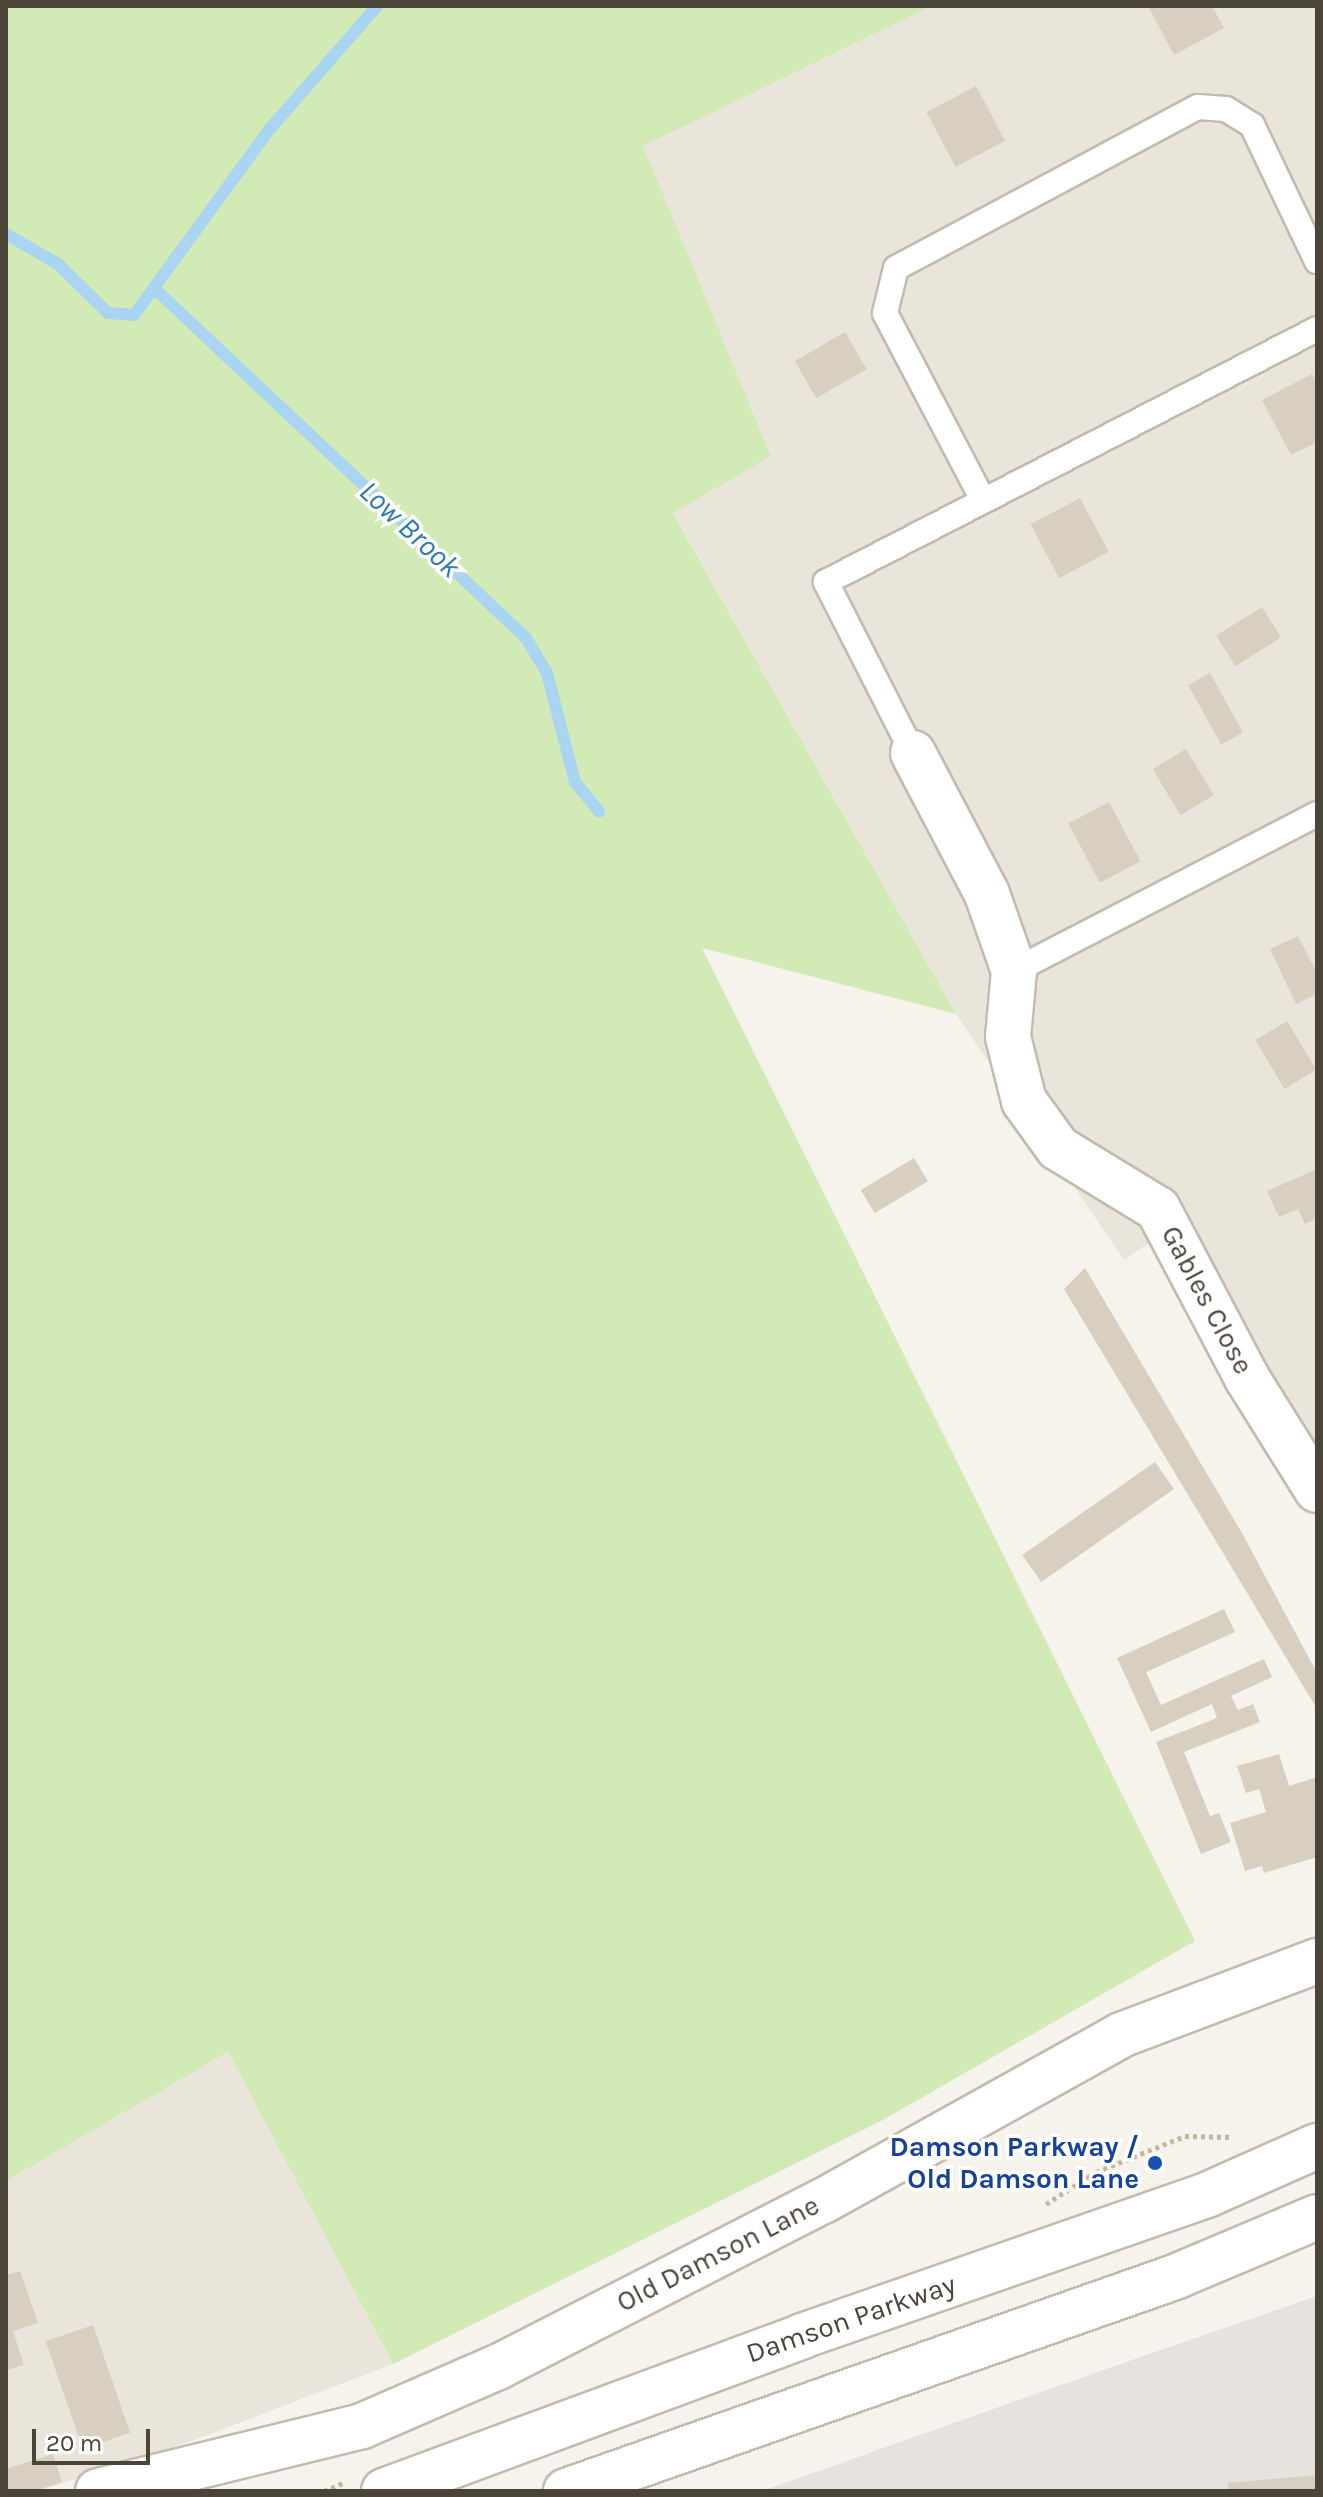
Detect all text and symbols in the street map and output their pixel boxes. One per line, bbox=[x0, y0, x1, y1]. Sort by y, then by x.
water label: Low Brook bbox=[352, 473, 468, 585]
street label: Gables Close bbox=[1154, 1220, 1260, 1380]
place label: Damson Parkway / Old Damson Lane bbox=[890, 2130, 1139, 2196]
marker: Damson Parkway / Old Damson Lane bbox=[1146, 2154, 1164, 2172]
street label: Old Damson Lane bbox=[611, 2189, 825, 2319]
street label: Damson Parkway bbox=[742, 2267, 960, 2371]
scale bar bbox=[36, 2413, 154, 2463]
text: 20 m bbox=[46, 2429, 102, 2457]

